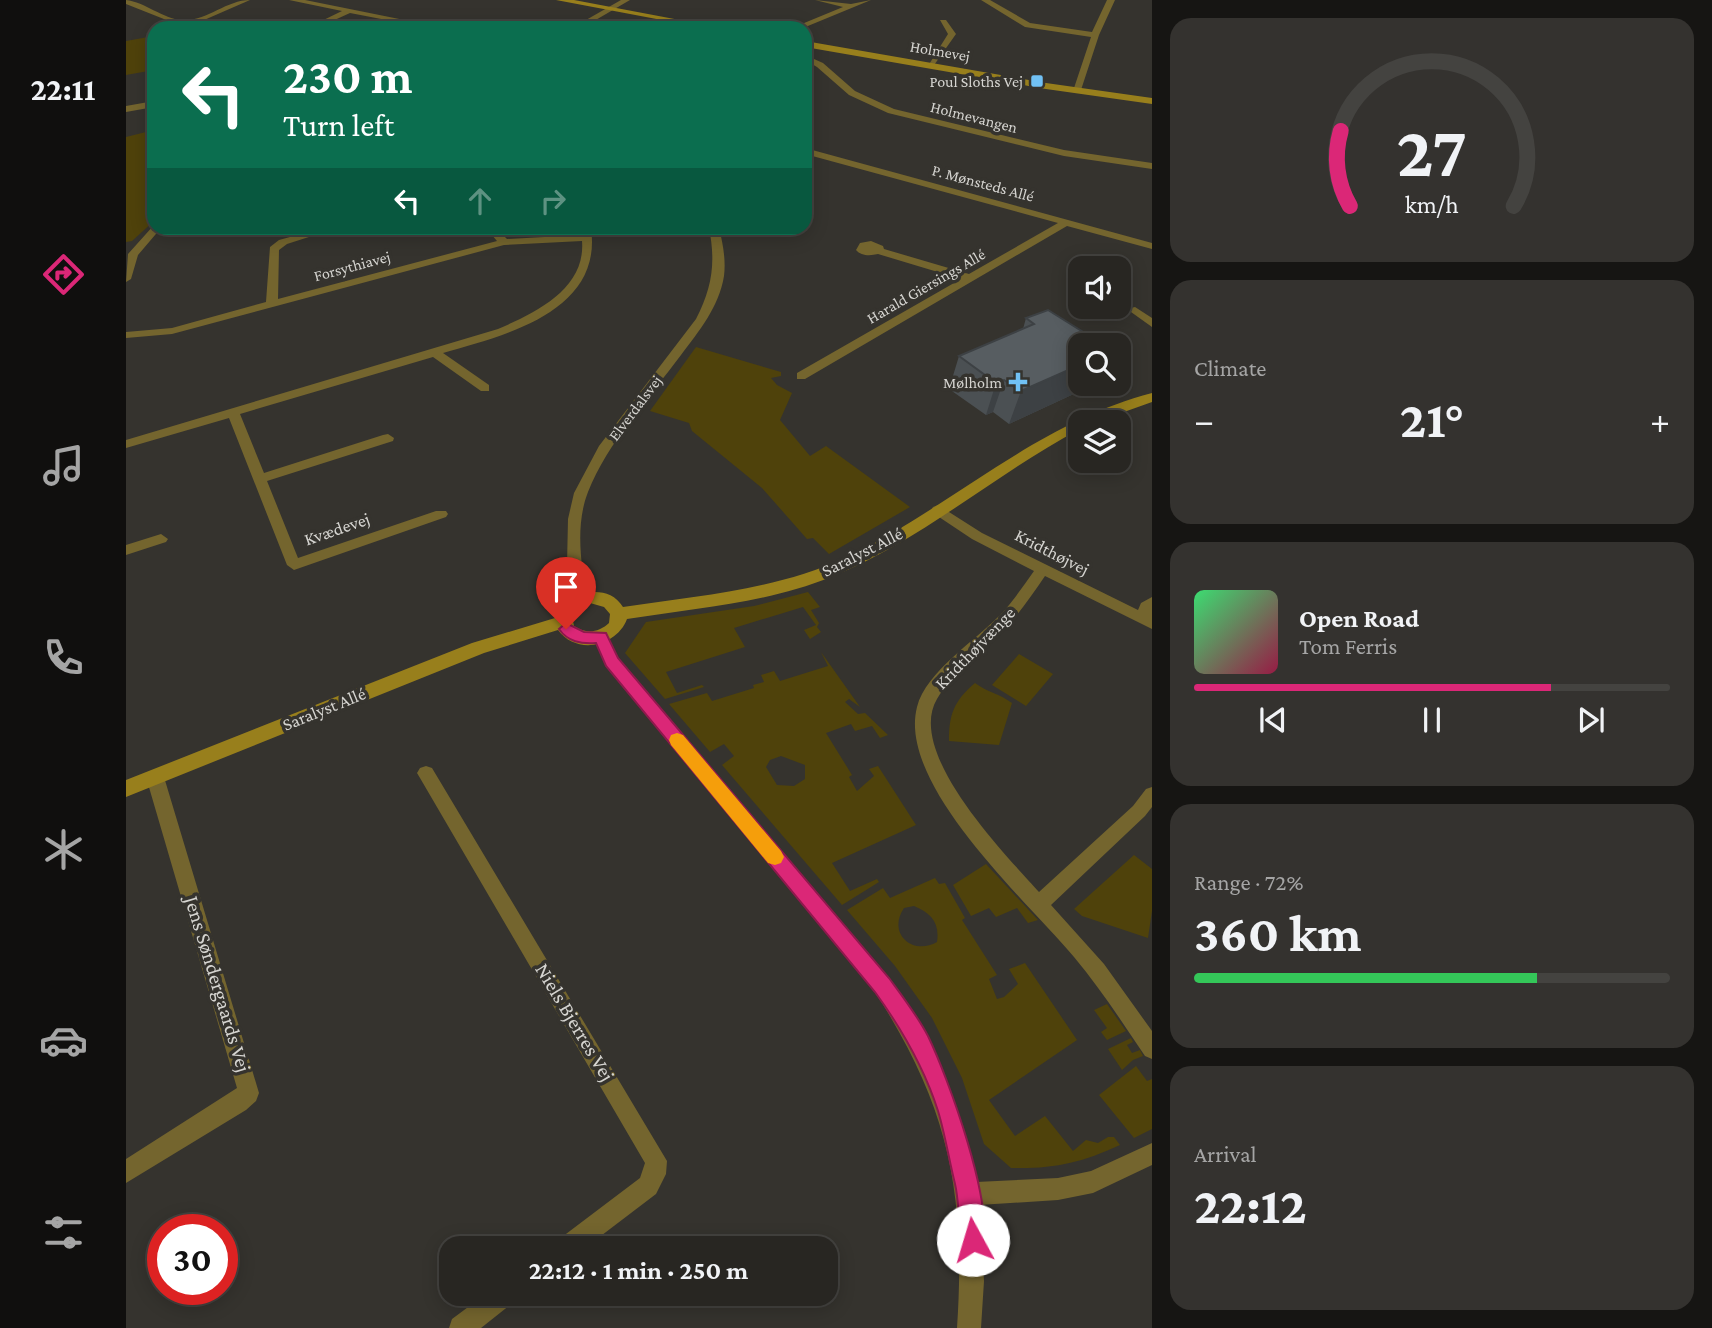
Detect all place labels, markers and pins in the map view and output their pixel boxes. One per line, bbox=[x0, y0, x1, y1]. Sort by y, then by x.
place label: Poul Sloths Vej bbox=[929, 73, 1023, 91]
marker: Poul Sloths Vej bbox=[1029, 73, 1045, 89]
marker: Mølholm bbox=[1008, 372, 1028, 392]
place label: Mølholm bbox=[943, 374, 1002, 391]
pin bbox=[536, 557, 596, 629]

